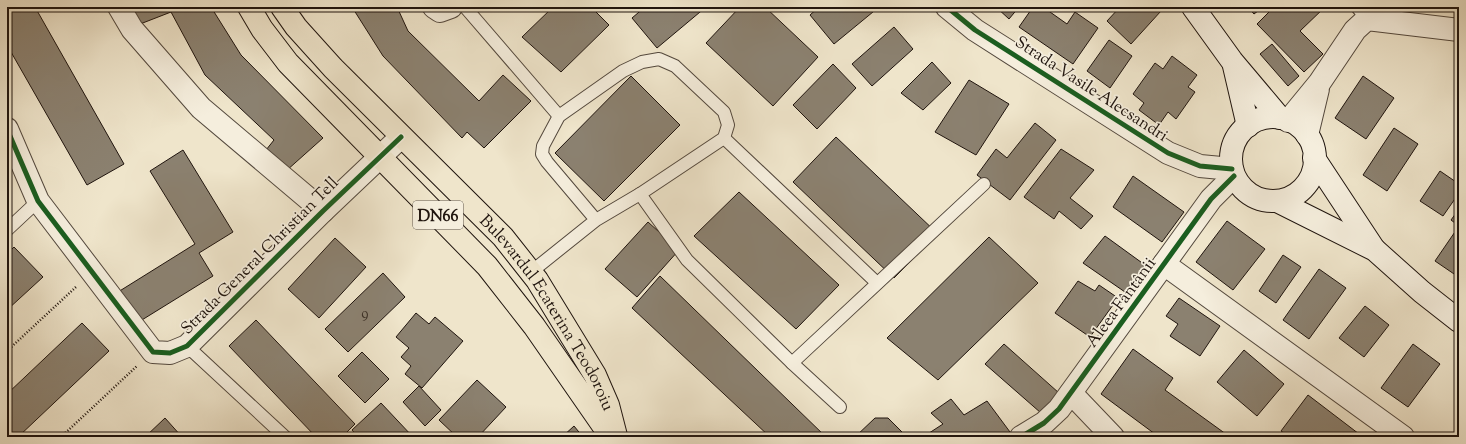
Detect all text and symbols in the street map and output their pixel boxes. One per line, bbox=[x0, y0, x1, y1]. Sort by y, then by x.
street label: Strada Vasile Alecsandri bbox=[1010, 31, 1172, 148]
street label: Strada General Christian Tell bbox=[176, 172, 345, 341]
road number: DN66 bbox=[413, 201, 463, 229]
street label: Bulevardul Ecaterina Teodoroiu bbox=[473, 210, 619, 415]
street label: Aleea Fântânii bbox=[1081, 253, 1163, 353]
house number: 9 bbox=[361, 304, 369, 325]

